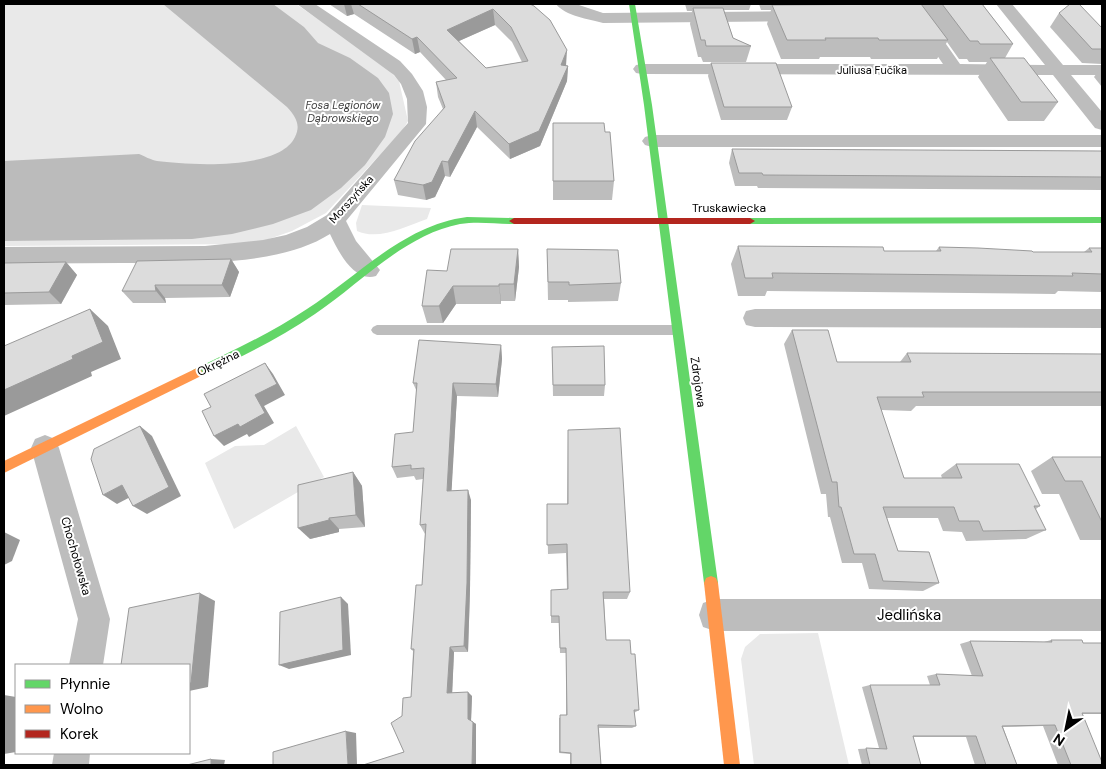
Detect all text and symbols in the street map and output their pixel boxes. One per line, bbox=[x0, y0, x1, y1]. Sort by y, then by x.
street label: Juliusa Fučíka bbox=[837, 63, 907, 77]
water label: Fosa Legionów Dąbrowskiego bbox=[306, 98, 381, 125]
street label: Morszyńska bbox=[326, 172, 376, 226]
street label: Truskawiecka bbox=[692, 200, 766, 216]
street label: Okrężna bbox=[194, 346, 242, 380]
street label: Zdrojowa bbox=[687, 356, 709, 408]
street label: Chochołowska bbox=[57, 515, 95, 597]
street label: Jedlińska bbox=[877, 605, 941, 625]
legend bbox=[15, 664, 190, 754]
text: Płynnie bbox=[60, 674, 110, 694]
text: Wolno bbox=[60, 699, 104, 719]
north arrow bbox=[1041, 704, 1091, 754]
text: Korek bbox=[60, 724, 99, 744]
text: N bbox=[1050, 730, 1068, 750]

